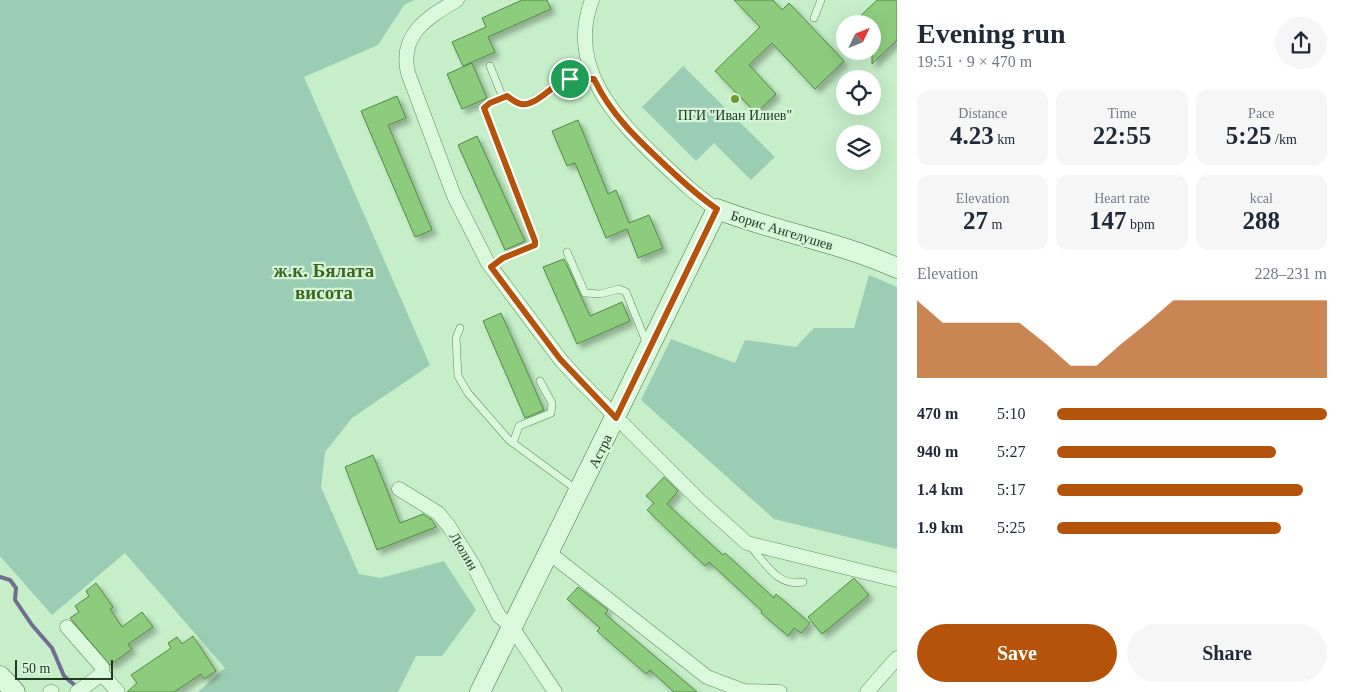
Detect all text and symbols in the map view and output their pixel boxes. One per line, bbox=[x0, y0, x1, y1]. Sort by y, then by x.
north arrow bbox=[836, 15, 881, 60]
map controls bbox=[836, 15, 881, 170]
button: share bbox=[1275, 17, 1327, 69]
text: Evening run bbox=[917, 18, 1066, 49]
text: 19:51 · 9 × 470 m bbox=[917, 53, 1032, 70]
pin bbox=[549, 58, 591, 100]
icon: arrive bbox=[556, 65, 584, 93]
button: locate bbox=[836, 70, 881, 115]
marker: ПГИ "Иван Илиев" bbox=[729, 93, 741, 105]
text: Distance bbox=[958, 106, 1007, 121]
text: Time bbox=[1107, 106, 1137, 121]
text: Pace bbox=[1248, 106, 1275, 121]
place label: ПГИ "Иван Илиев" bbox=[678, 108, 792, 123]
text: 4.23 bbox=[950, 122, 994, 149]
text: 22:55 bbox=[1093, 122, 1151, 149]
text: 5:25 bbox=[1226, 122, 1272, 149]
button: layers bbox=[836, 125, 881, 170]
text: km bbox=[994, 132, 1015, 147]
text: /km bbox=[1272, 132, 1297, 147]
text: Elevation bbox=[956, 191, 1009, 206]
text: Heart rate bbox=[1094, 191, 1150, 206]
text: kcal bbox=[1250, 191, 1273, 206]
text: 27 bbox=[963, 207, 988, 234]
text: 147 bbox=[1089, 207, 1127, 234]
text: 288 bbox=[1243, 207, 1280, 234]
street label: Борис Ангелушев bbox=[729, 208, 835, 253]
text: m bbox=[988, 217, 1002, 232]
text: bpm bbox=[1127, 217, 1155, 232]
district label: ж.к. Бялата висота bbox=[274, 260, 375, 303]
text: Elevation bbox=[917, 265, 978, 282]
text: 228–231 m bbox=[1255, 265, 1327, 282]
text: 470 m bbox=[917, 405, 958, 422]
text: 5:10 bbox=[997, 405, 1025, 422]
street label: Астра bbox=[586, 431, 615, 470]
text: 940 m bbox=[917, 443, 958, 460]
text: 5:27 bbox=[997, 443, 1025, 460]
text: 1.4 km bbox=[917, 481, 963, 498]
text: 5:17 bbox=[997, 481, 1025, 498]
text: 1.9 km bbox=[917, 519, 963, 536]
text: 5:25 bbox=[997, 519, 1025, 536]
street label: Люлин bbox=[446, 530, 481, 573]
button: Save bbox=[917, 624, 1117, 682]
button: Share bbox=[1127, 624, 1327, 682]
scale bar bbox=[15, 657, 112, 680]
text: 50 m bbox=[22, 661, 50, 676]

